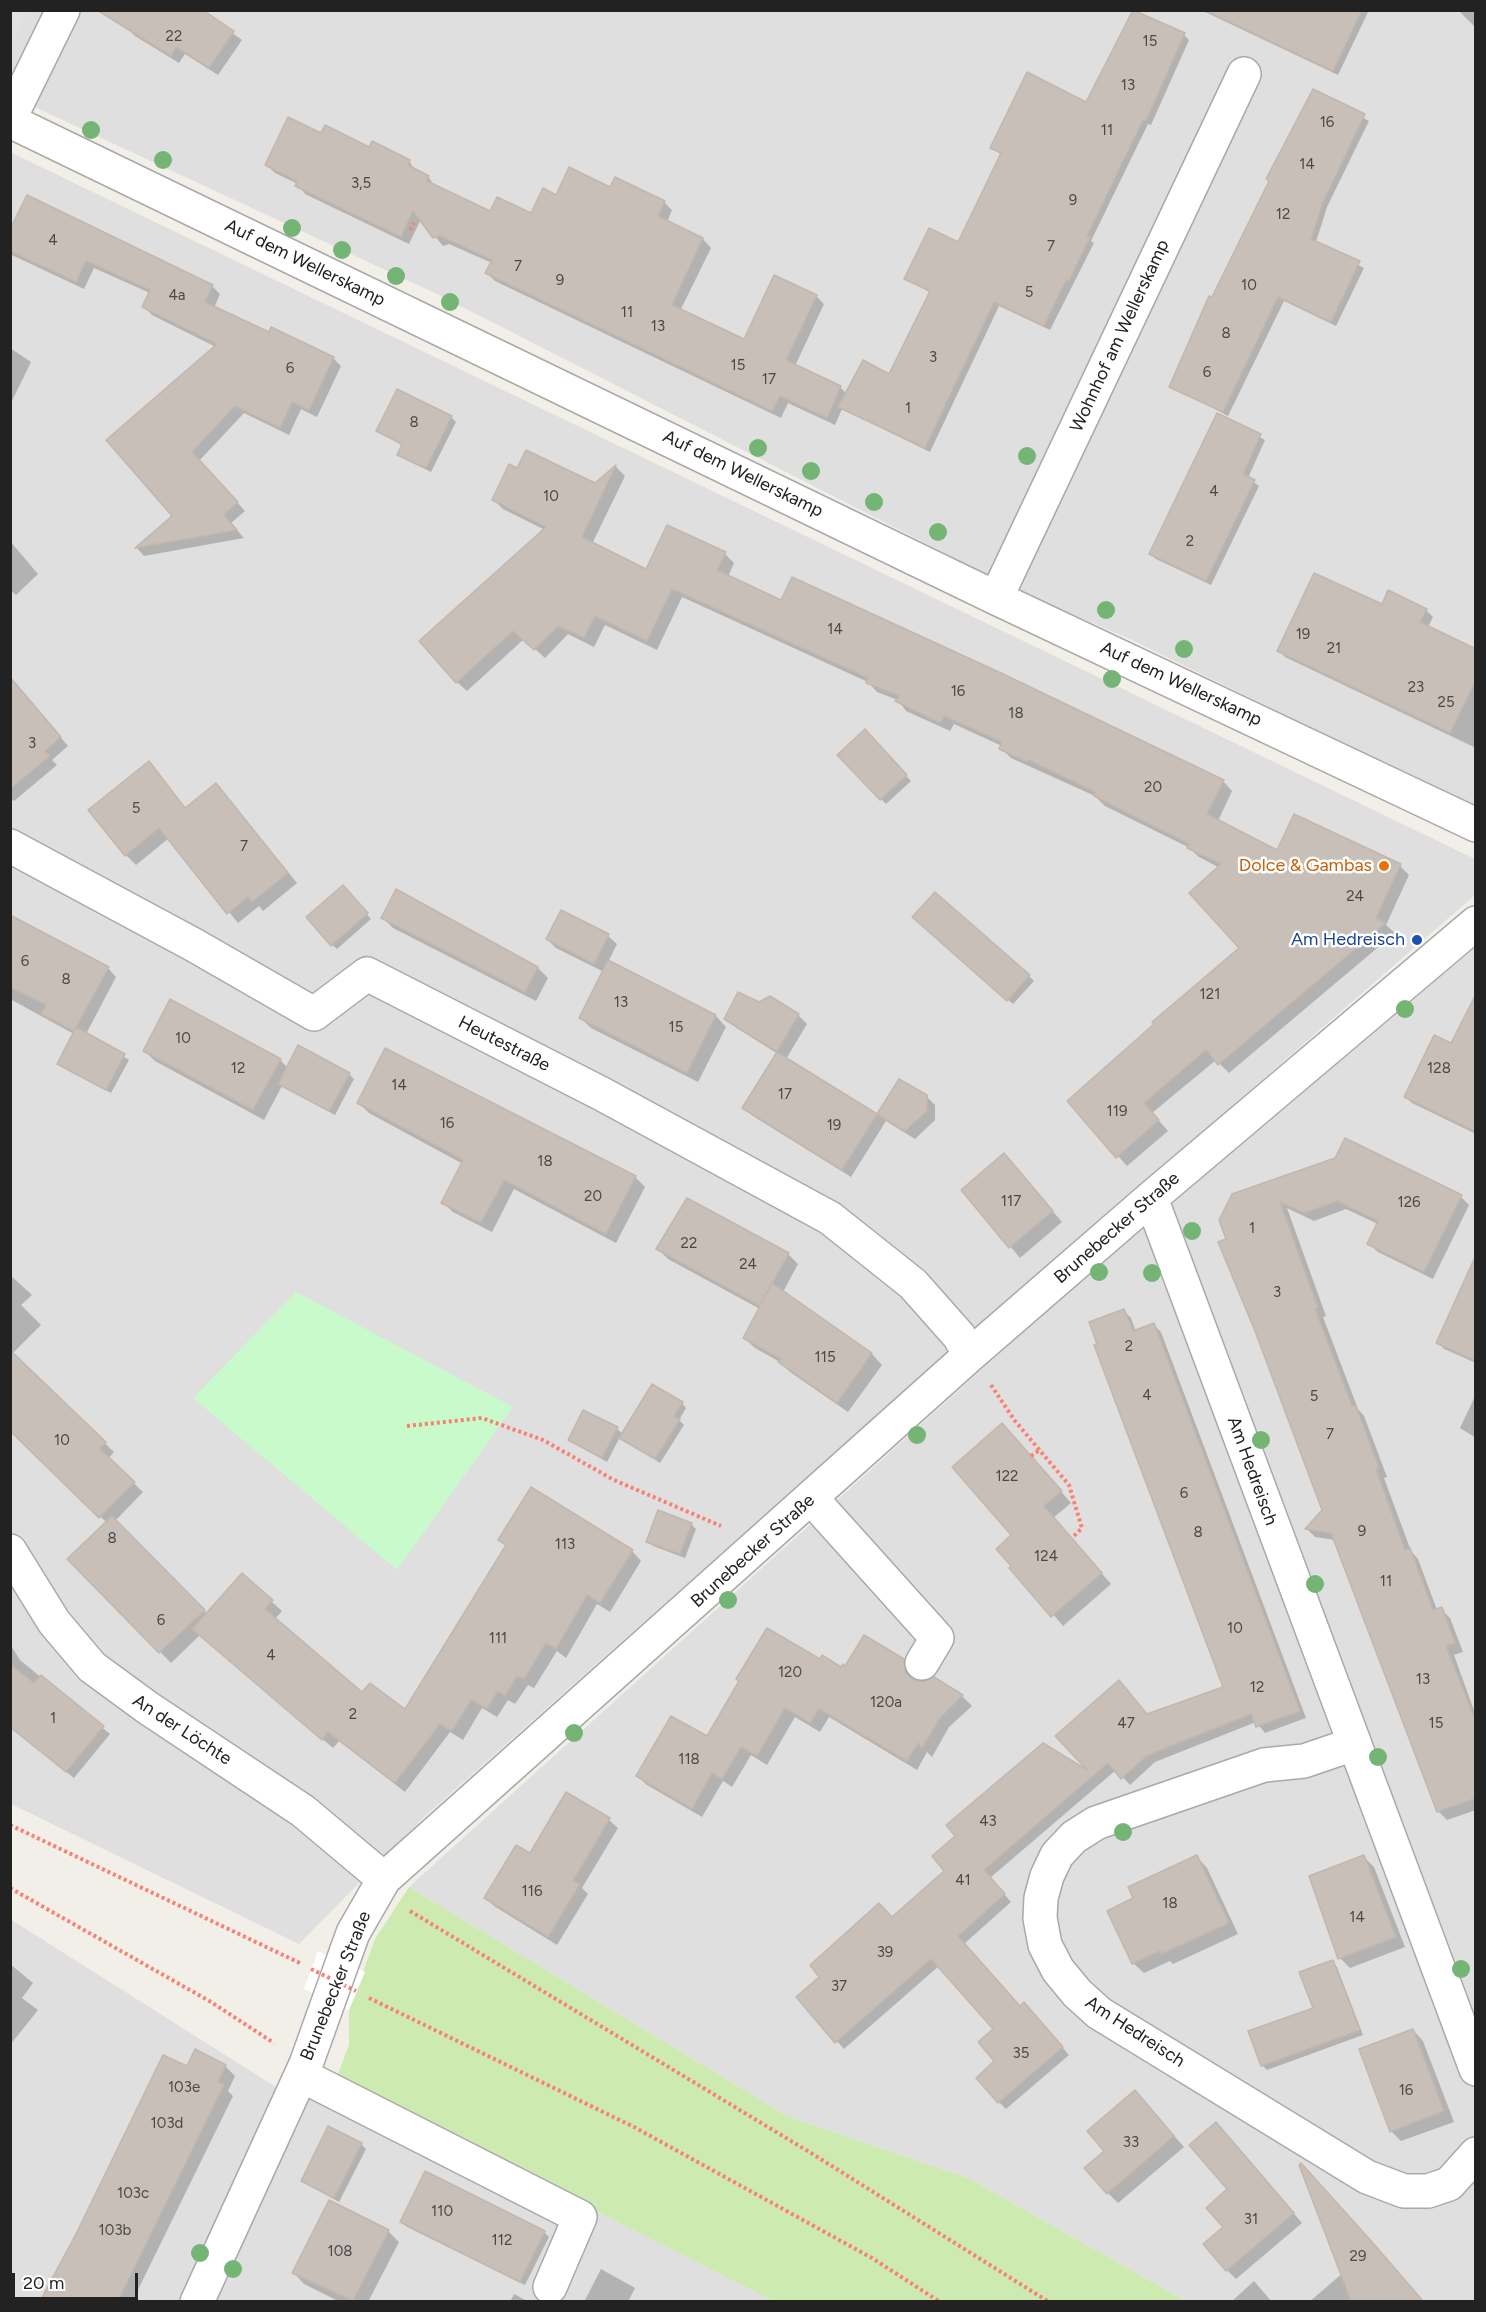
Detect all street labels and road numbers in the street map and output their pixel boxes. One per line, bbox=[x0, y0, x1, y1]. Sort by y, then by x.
street label: Auf dem Wellerskamp bbox=[221, 215, 389, 311]
street label: Wohnhof am Wellerskamp bbox=[1066, 236, 1174, 436]
street label: Auf dem Wellerskamp bbox=[659, 426, 827, 522]
street label: Auf dem Wellerskamp bbox=[1097, 637, 1265, 731]
street label: Heutestraße bbox=[454, 1012, 554, 1076]
street label: Brunebecker Straße bbox=[1050, 1168, 1184, 1288]
street label: Am Hedreisch bbox=[1222, 1414, 1282, 1528]
street label: Brunebecker Straße bbox=[687, 1490, 819, 1612]
street label: An der Löchte bbox=[128, 1690, 236, 1770]
street label: Brunebecker Straße bbox=[296, 1908, 376, 2064]
street label: Am Hedreisch bbox=[1081, 1992, 1189, 2072]

